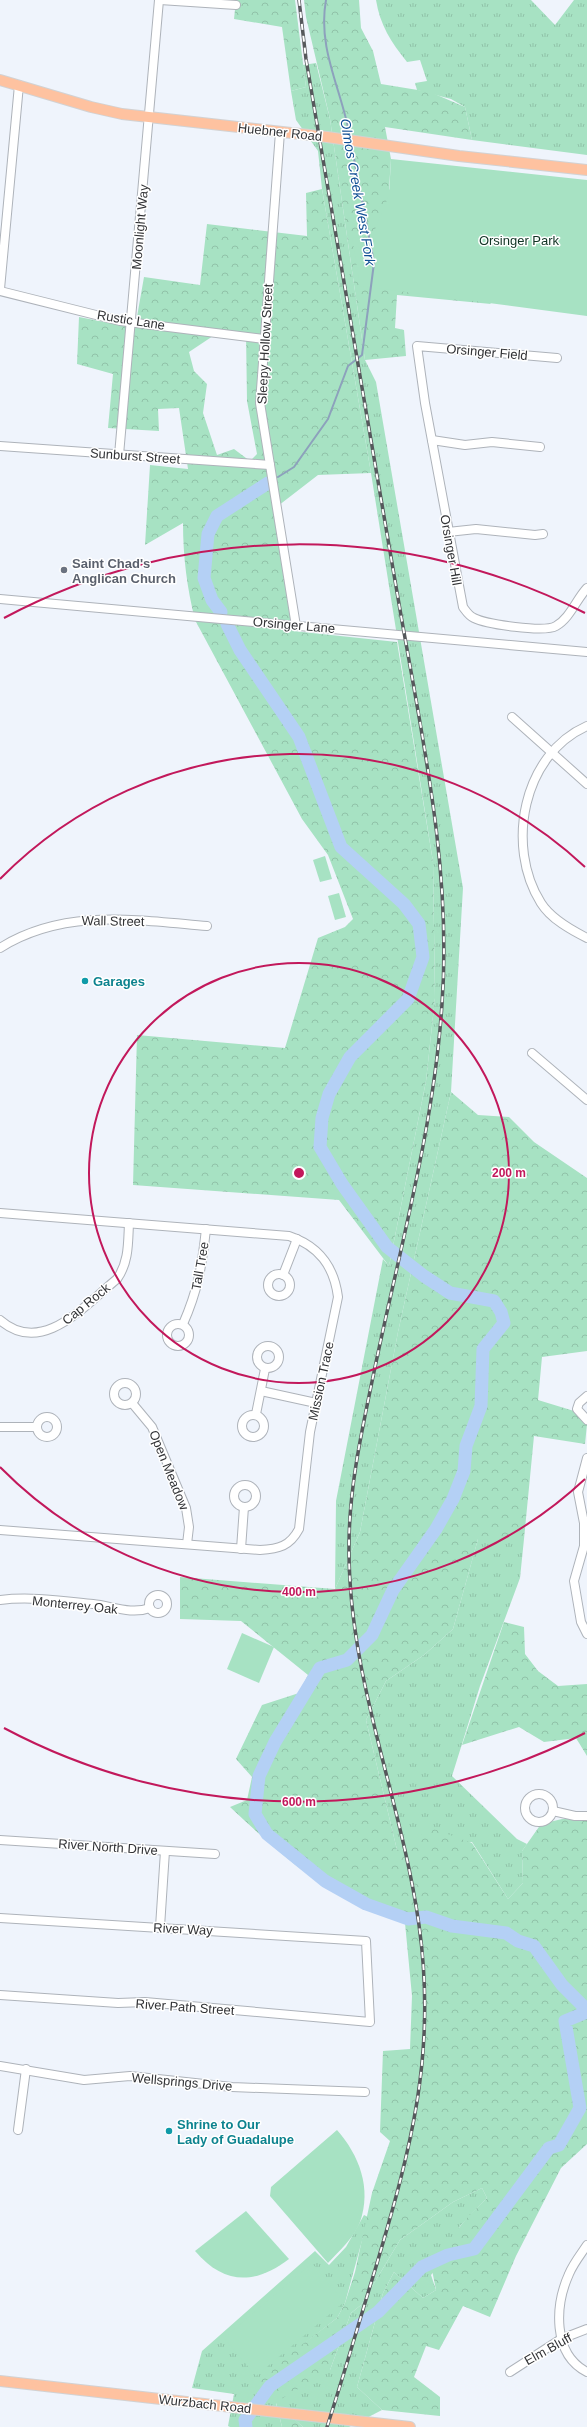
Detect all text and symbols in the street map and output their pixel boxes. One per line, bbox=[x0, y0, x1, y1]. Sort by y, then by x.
water label: Olmos Creek West Fork bbox=[337, 117, 379, 268]
street label: Huebner Road bbox=[237, 120, 323, 144]
street label: Moonlight Way bbox=[129, 183, 151, 270]
park label: Orsinger Park bbox=[479, 233, 560, 248]
street label: Sleepy Hollow Street bbox=[254, 283, 276, 405]
street label: Rustic Lane bbox=[96, 307, 166, 333]
street label: Orsinger Field bbox=[446, 341, 528, 363]
street label: Sunburst Street bbox=[89, 445, 181, 467]
street label: Orsinger Hill bbox=[437, 513, 465, 587]
place label: Saint Chad's Anglican Church bbox=[72, 556, 176, 586]
marker: Saint Chad's Anglican Church bbox=[59, 565, 69, 575]
street label: Orsinger Lane bbox=[252, 614, 336, 636]
street label: Wall Street bbox=[81, 913, 145, 929]
place label: Garages bbox=[93, 974, 145, 989]
marker: Garages bbox=[80, 976, 90, 986]
centre of rings bbox=[292, 1166, 306, 1180]
text: 200 m bbox=[492, 1166, 526, 1180]
street label: Tall Tree bbox=[188, 1241, 212, 1291]
street label: Cap Rock bbox=[59, 1280, 113, 1328]
street label: Mission Trace bbox=[305, 1340, 337, 1422]
street label: Open Meadow bbox=[146, 1428, 192, 1513]
text: 400 m bbox=[282, 1585, 316, 1599]
street label: Monterrey Oak bbox=[31, 1593, 119, 1617]
text: 600 m bbox=[282, 1795, 316, 1809]
street label: River North Drive bbox=[58, 1836, 158, 1858]
street label: River Way bbox=[153, 1920, 214, 1938]
street label: River Path Street bbox=[135, 1996, 235, 2018]
street label: Wellsprings Drive bbox=[131, 2070, 233, 2094]
place label: Shrine to Our Lady of Guadalupe bbox=[177, 2117, 294, 2147]
marker: Shrine to Our Lady of Guadalupe bbox=[164, 2126, 174, 2136]
street label: Elm Bluff bbox=[522, 2330, 575, 2368]
street label: Wurzbach Road bbox=[158, 2392, 252, 2416]

